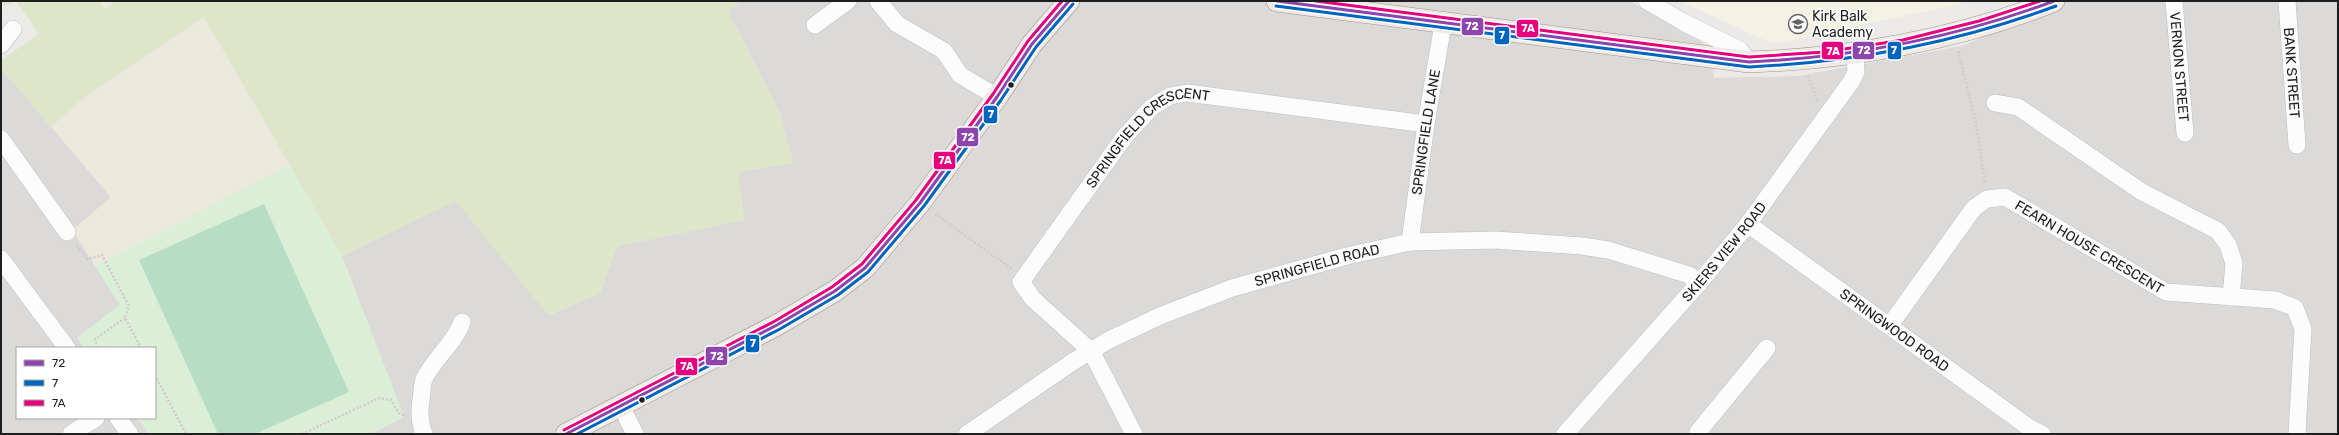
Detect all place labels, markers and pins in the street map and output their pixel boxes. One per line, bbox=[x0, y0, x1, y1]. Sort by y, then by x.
place label: Kirk Balk Academy bbox=[1812, 8, 1873, 41]
school or university icon: Kirk Balk Academy bbox=[1787, 13, 1809, 35]
unlabelled marker bbox=[1006, 80, 1016, 90]
unlabelled marker bbox=[637, 395, 647, 405]

